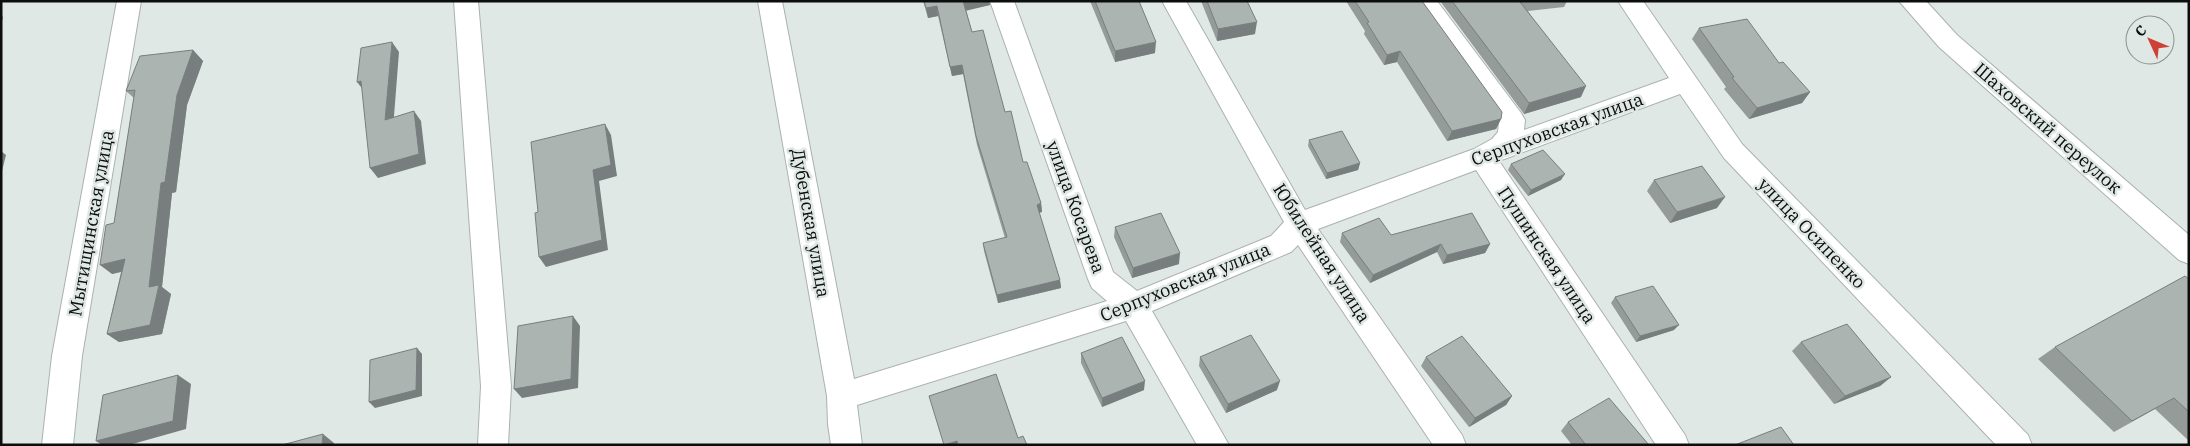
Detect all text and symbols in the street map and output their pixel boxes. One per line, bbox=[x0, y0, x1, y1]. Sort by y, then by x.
north arrow bbox=[2125, 15, 2175, 65]
text: С bbox=[2131, 21, 2150, 41]
street label: Шаховский переулок bbox=[1969, 58, 2127, 199]
street label: Серпуховская улица bbox=[1468, 87, 1646, 171]
street label: Мытищинская улица bbox=[63, 128, 119, 318]
street label: улица Косарева bbox=[1041, 137, 1111, 277]
street label: Дубенская улица bbox=[787, 147, 835, 299]
street label: улица Осипенко bbox=[1753, 173, 1871, 293]
street label: Юбилейная улица bbox=[1268, 179, 1376, 327]
street label: Пушинская улица bbox=[1493, 182, 1602, 328]
street label: Серпуховская улица bbox=[1097, 237, 1274, 327]

